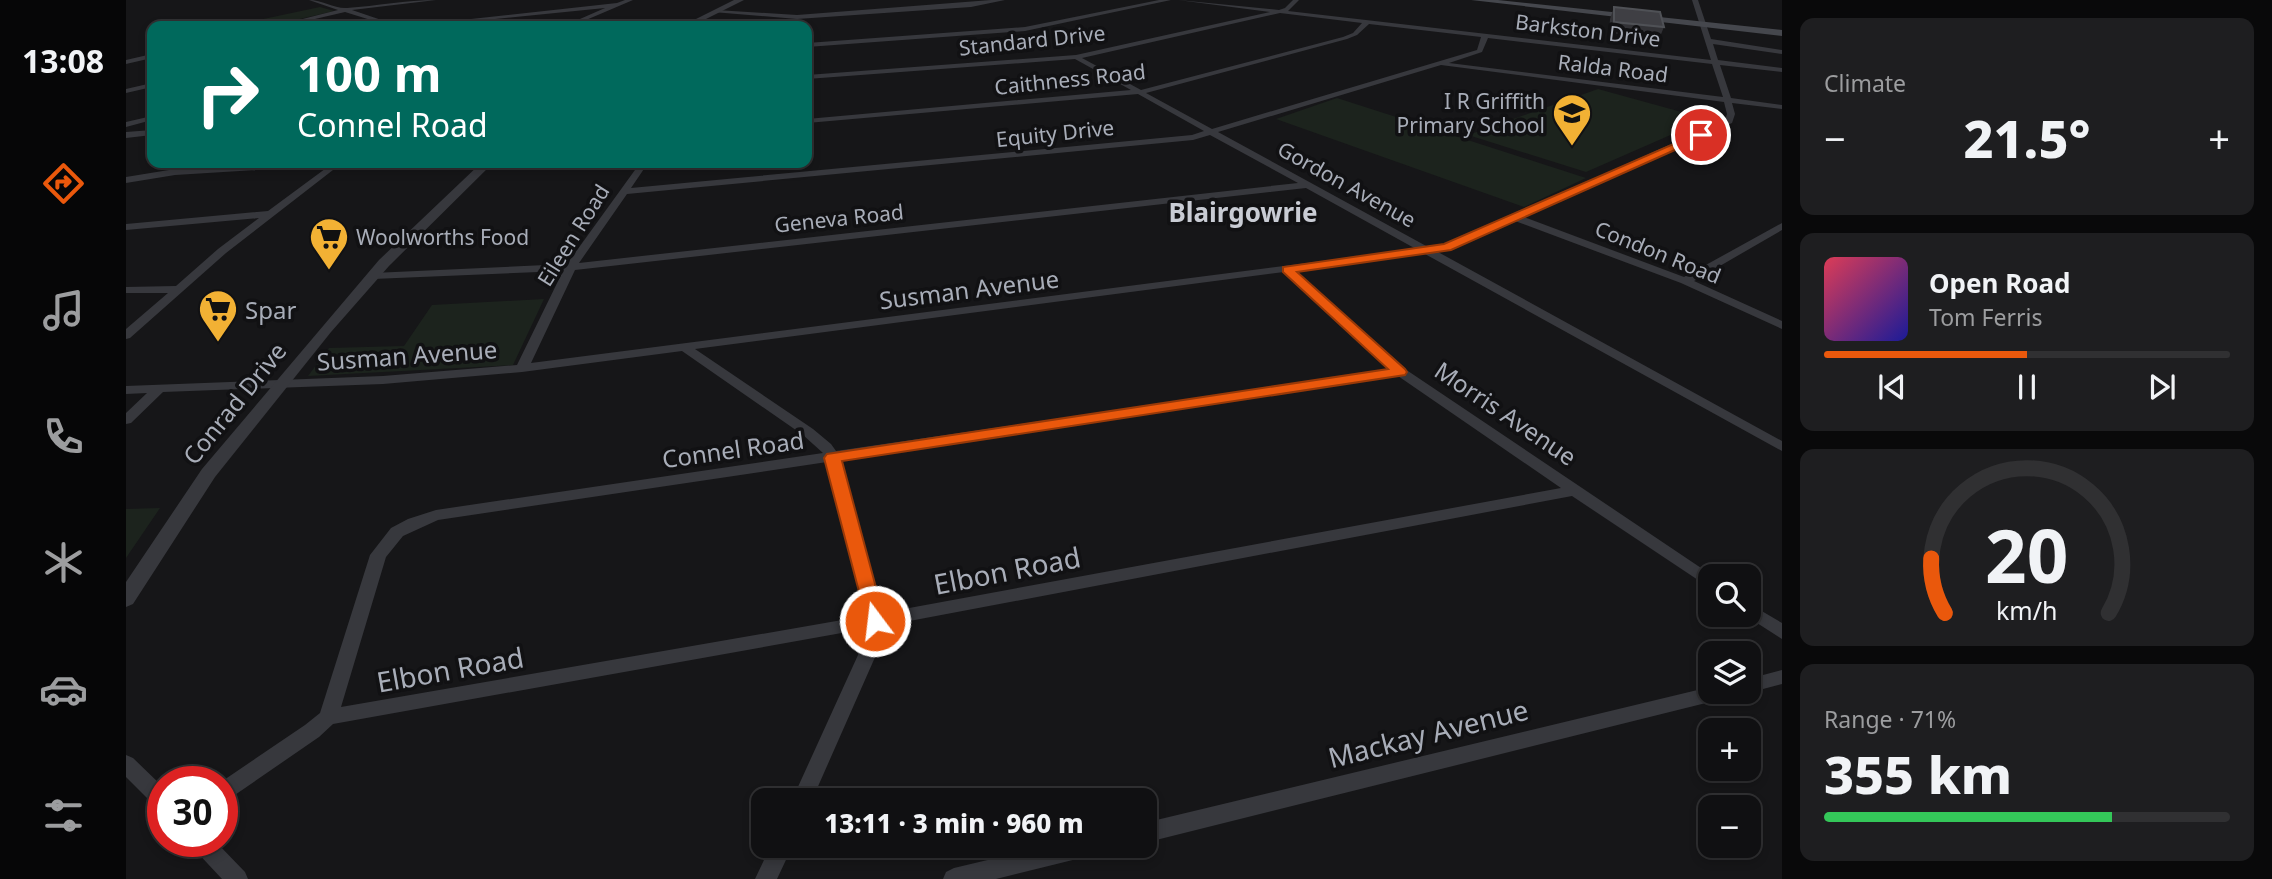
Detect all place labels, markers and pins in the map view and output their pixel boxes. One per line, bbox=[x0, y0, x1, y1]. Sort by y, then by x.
place label: I R Griffith Primary School bbox=[1397, 87, 1545, 139]
school or university icon: I R Griffith Primary School bbox=[1551, 92, 1593, 147]
pin bbox=[1671, 105, 1731, 165]
supermarket icon: Woolworths Food bbox=[308, 216, 350, 271]
place label: Woolworths Food bbox=[356, 223, 529, 251]
supermarket icon: Spar bbox=[197, 288, 239, 343]
place label: Spar bbox=[245, 293, 296, 326]

